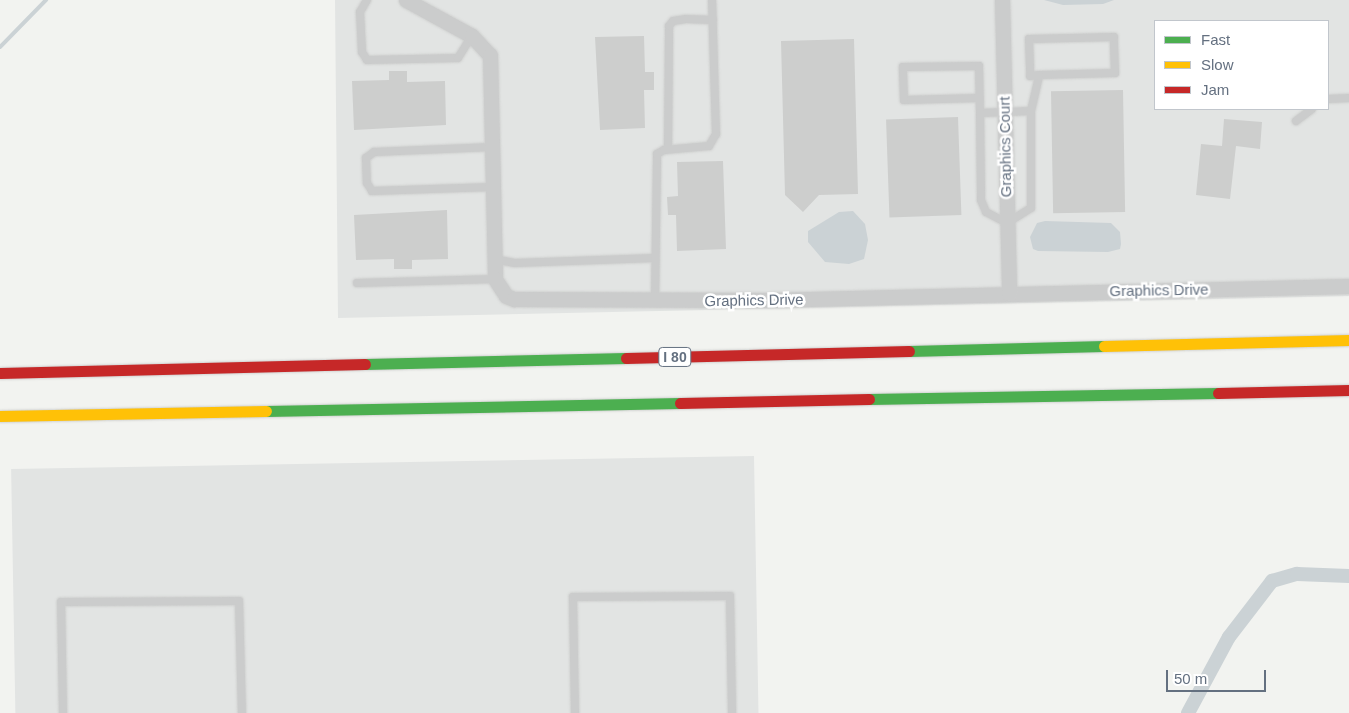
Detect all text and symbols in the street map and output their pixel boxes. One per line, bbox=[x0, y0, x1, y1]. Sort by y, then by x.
legend bbox=[1154, 20, 1329, 110]
text: Fast bbox=[1201, 31, 1230, 48]
text: Slow bbox=[1201, 56, 1234, 73]
text: Jam bbox=[1201, 81, 1229, 98]
street label: Graphics Court bbox=[995, 96, 1015, 198]
street label: Graphics Drive bbox=[1109, 280, 1209, 300]
street label: Graphics Drive bbox=[704, 290, 804, 310]
road number: I 80 bbox=[658, 346, 692, 368]
scale bar bbox=[1169, 660, 1269, 692]
text: 50 m bbox=[1174, 670, 1207, 687]

